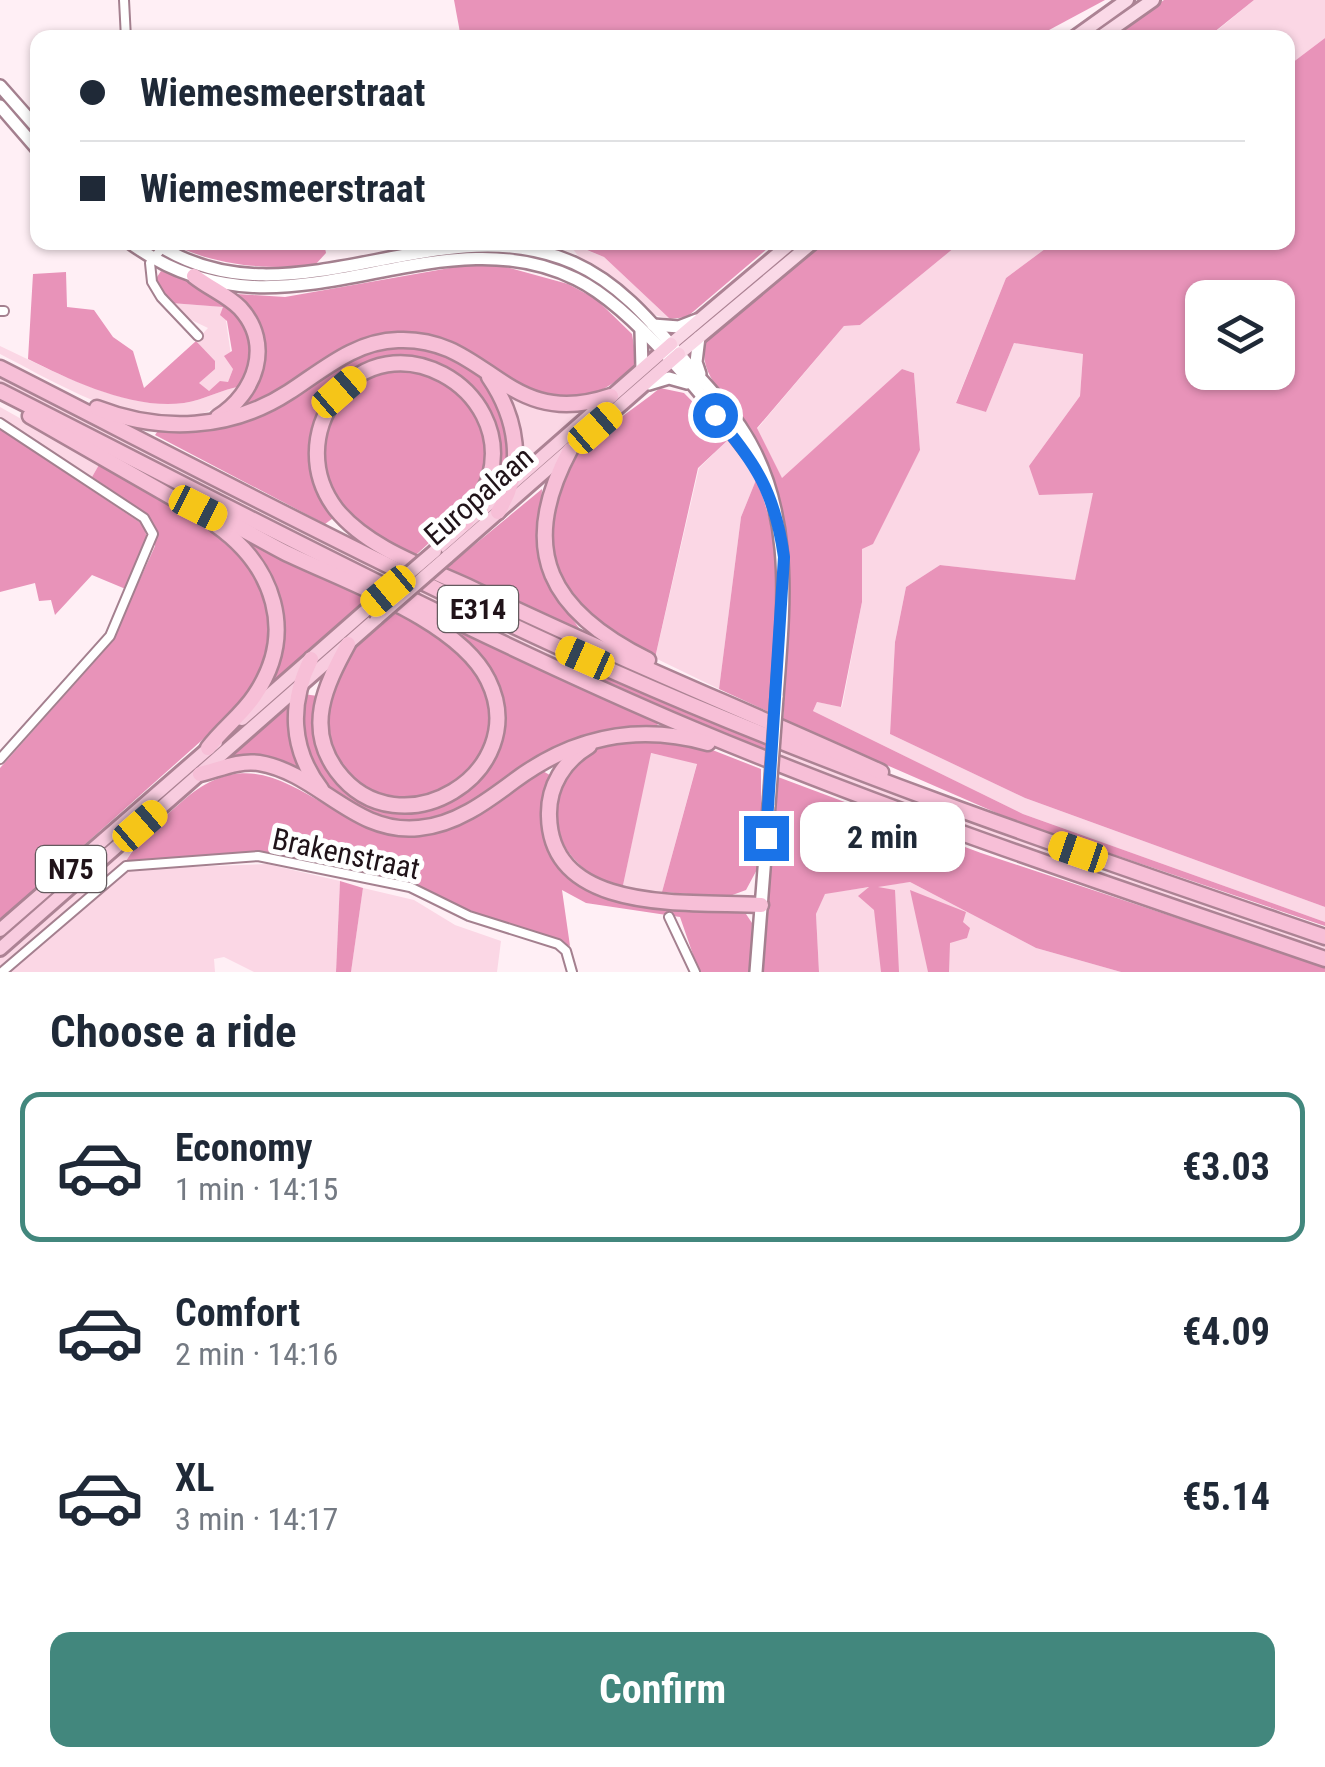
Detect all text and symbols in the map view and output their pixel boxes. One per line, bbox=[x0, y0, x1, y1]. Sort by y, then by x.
text: Wiemesmeerstraat bbox=[140, 71, 425, 115]
text: Wiemesmeerstraat bbox=[140, 167, 425, 211]
map controls bbox=[1185, 280, 1295, 390]
button: layers bbox=[1185, 280, 1295, 390]
car bbox=[307, 361, 371, 423]
route start bbox=[693, 393, 738, 438]
car bbox=[563, 397, 627, 459]
street label: Europalaan bbox=[417, 439, 540, 552]
car bbox=[164, 481, 232, 535]
car bbox=[355, 560, 421, 622]
road number: E314 bbox=[438, 586, 518, 632]
car bbox=[551, 632, 619, 684]
car bbox=[108, 795, 172, 857]
callout: 2 min bbox=[801, 803, 966, 873]
route end bbox=[744, 816, 789, 861]
text: 2 min bbox=[847, 818, 918, 856]
street label: Brakenstraat bbox=[269, 821, 423, 886]
car bbox=[1045, 828, 1111, 876]
road number: N75 bbox=[36, 846, 106, 892]
text: Choose a ride bbox=[50, 1005, 297, 1058]
icon: car bbox=[55, 1122, 145, 1212]
text: Economy bbox=[175, 1126, 312, 1170]
text: €3.03 bbox=[1182, 1145, 1270, 1189]
text: 1 min · 14:15 bbox=[175, 1170, 338, 1208]
icon: car bbox=[55, 1287, 145, 1377]
text: Comfort bbox=[175, 1291, 300, 1335]
text: €4.09 bbox=[1182, 1310, 1270, 1354]
text: 2 min · 14:16 bbox=[175, 1335, 338, 1373]
icon: car bbox=[55, 1452, 145, 1542]
text: XL bbox=[175, 1456, 214, 1500]
text: €5.14 bbox=[1182, 1475, 1270, 1519]
text: 3 min · 14:17 bbox=[175, 1500, 338, 1538]
button: Confirm bbox=[50, 1632, 1275, 1747]

